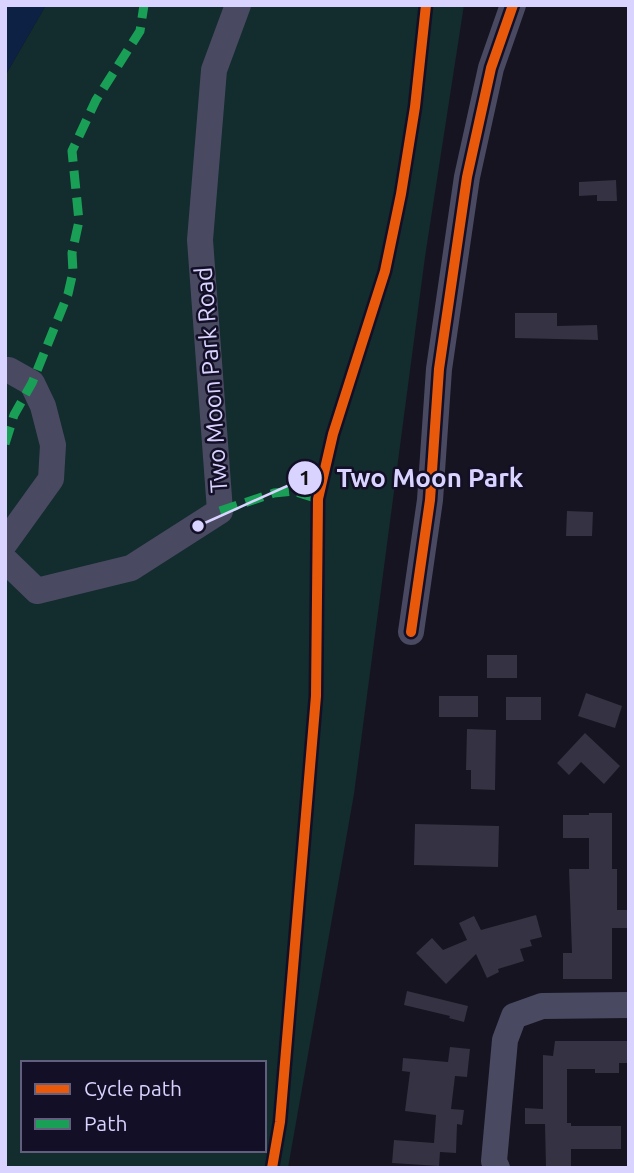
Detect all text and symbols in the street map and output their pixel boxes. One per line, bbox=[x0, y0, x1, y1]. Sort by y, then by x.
street label: Two Moon Park Road bbox=[190, 266, 232, 494]
callout: Two Moon Park bbox=[288, 454, 537, 501]
text: Two Moon Park bbox=[337, 463, 524, 492]
text: 1 bbox=[299, 465, 311, 489]
legend bbox=[21, 1061, 266, 1152]
text: Cycle path bbox=[84, 1076, 182, 1100]
text: Path bbox=[84, 1111, 127, 1135]

